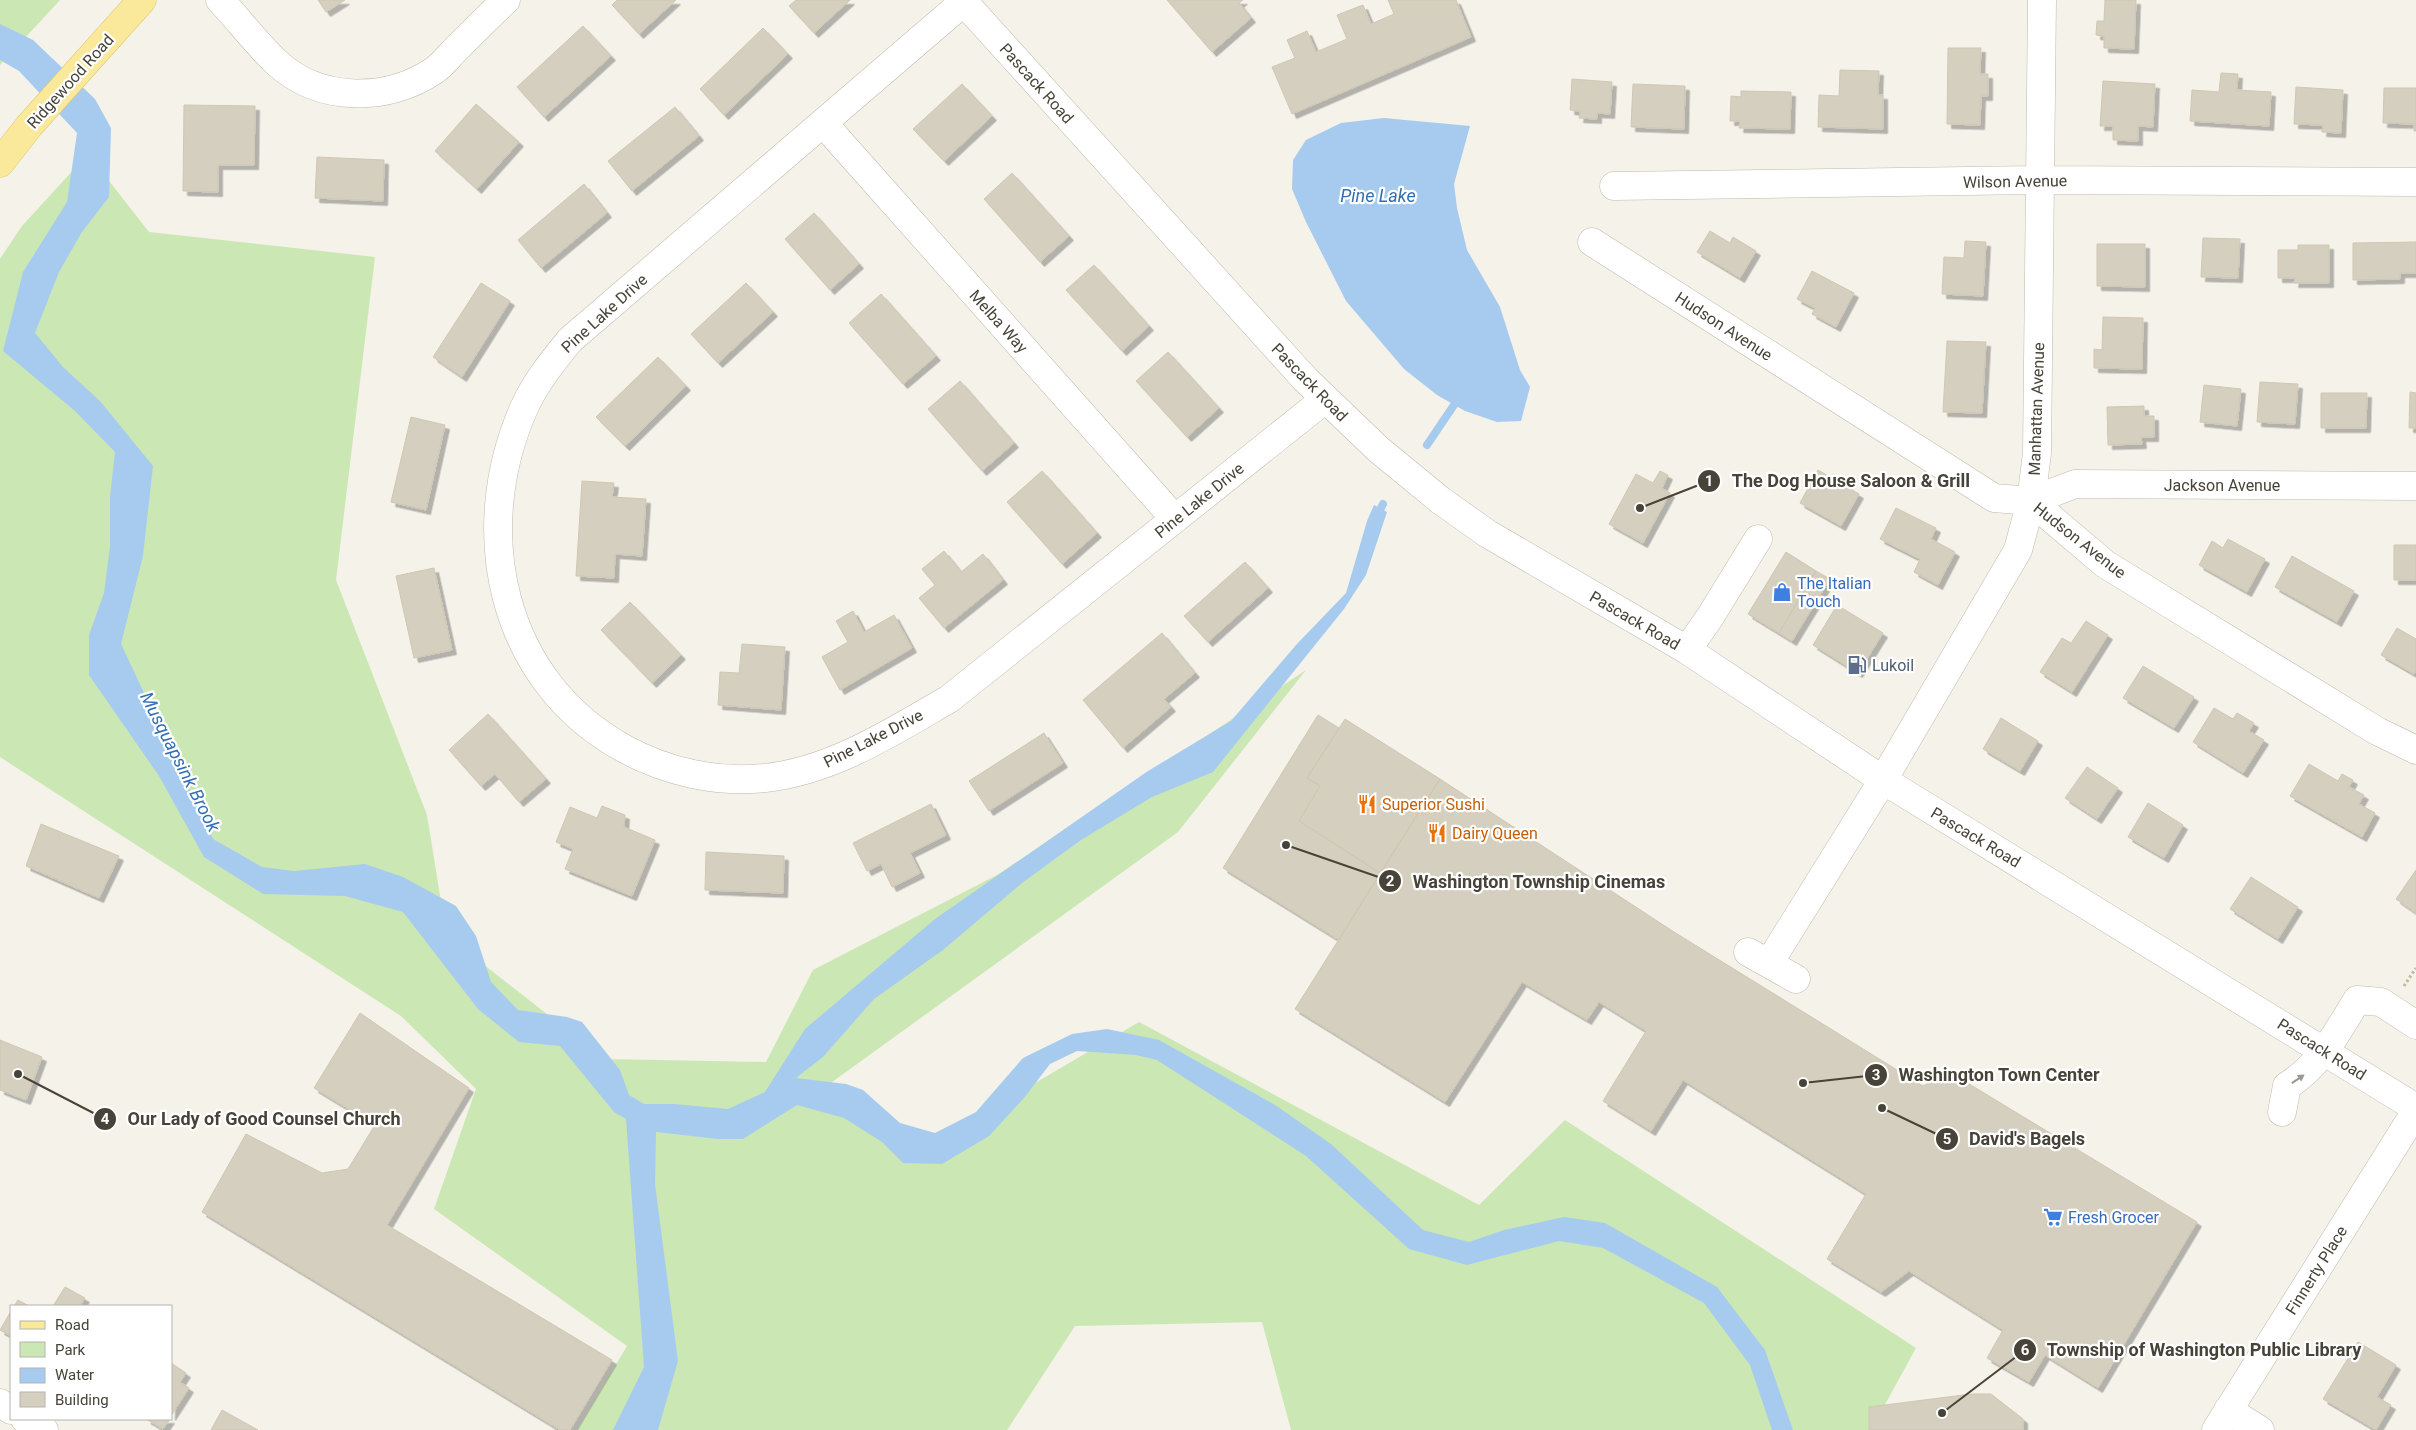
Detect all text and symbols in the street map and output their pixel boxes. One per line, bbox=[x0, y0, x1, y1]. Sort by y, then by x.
street label: Ridgewood Road bbox=[23, 30, 118, 132]
street label: Pascack Road bbox=[996, 39, 1078, 127]
street label: Wilson Avenue bbox=[1963, 171, 2067, 192]
water label: Pine Lake bbox=[1340, 185, 1416, 206]
street label: Pine Lake Drive bbox=[557, 270, 651, 357]
street label: Melba Way bbox=[965, 286, 1032, 357]
street label: Hudson Avenue bbox=[1672, 288, 1776, 365]
street label: Pascack Road bbox=[1268, 339, 1352, 425]
street label: Manhattan Avenue bbox=[2025, 342, 2048, 476]
street label: Pine Lake Drive bbox=[1151, 459, 1248, 542]
callout: The Dog House Saloon & Grill bbox=[1696, 465, 1980, 498]
text: The Dog House Saloon & Grill bbox=[1732, 470, 1970, 491]
text: 1 bbox=[1705, 472, 1713, 490]
street label: Jackson Avenue bbox=[2164, 476, 2280, 495]
street label: Hudson Avenue bbox=[2030, 499, 2130, 582]
place label: The Italian Touch bbox=[1797, 574, 1871, 611]
shop icon: The Italian Touch bbox=[1771, 581, 1793, 603]
street label: Pascack Road bbox=[1586, 587, 1683, 654]
fuel station icon: Lukoil bbox=[1846, 654, 1868, 676]
place label: Lukoil bbox=[1872, 656, 1914, 675]
water label: Musquapsink Brook bbox=[136, 688, 225, 836]
street label: Pine Lake Drive bbox=[820, 705, 926, 772]
restaurant icon: Superior Sushi bbox=[1356, 793, 1378, 815]
place label: Superior Sushi bbox=[1382, 795, 1485, 814]
street label: Pascack Road bbox=[1927, 803, 2024, 872]
restaurant icon: Dairy Queen bbox=[1426, 822, 1448, 844]
place label: Dairy Queen bbox=[1452, 824, 1538, 843]
callout: Washington Township Cinemas bbox=[1378, 865, 1676, 898]
text: Washington Township Cinemas bbox=[1413, 871, 1665, 892]
text: 2 bbox=[1386, 872, 1395, 890]
street label: Pascack Road bbox=[2274, 1015, 2370, 1084]
callout: Washington Town Center bbox=[1863, 1058, 2110, 1091]
text: Washington Town Center bbox=[1898, 1064, 2100, 1085]
text: 3 bbox=[1872, 1066, 1880, 1084]
one-way arrow bbox=[2292, 1074, 2305, 1084]
callout: Our Lady of Good Counsel Church bbox=[92, 1103, 410, 1136]
text: Our Lady of Good Counsel Church bbox=[127, 1108, 401, 1129]
text: 4 bbox=[101, 1110, 110, 1128]
callout: David's Bagels bbox=[1934, 1122, 2095, 1155]
text: David's Bagels bbox=[1969, 1128, 2085, 1149]
text: 5 bbox=[1943, 1130, 1951, 1148]
supermarket icon: Fresh Grocer bbox=[2042, 1206, 2064, 1228]
place label: Fresh Grocer bbox=[2068, 1208, 2160, 1227]
street label: Finnerty Place bbox=[2282, 1222, 2351, 1318]
legend bbox=[10, 1305, 172, 1420]
text: Road bbox=[55, 1316, 89, 1334]
callout: Township of Washington Public Library bbox=[2012, 1333, 2372, 1366]
text: Township of Washington Public Library bbox=[2047, 1339, 2362, 1360]
text: Park bbox=[55, 1341, 86, 1359]
text: 6 bbox=[2021, 1341, 2030, 1359]
text: Water bbox=[55, 1366, 94, 1384]
text: Building bbox=[55, 1391, 109, 1409]

